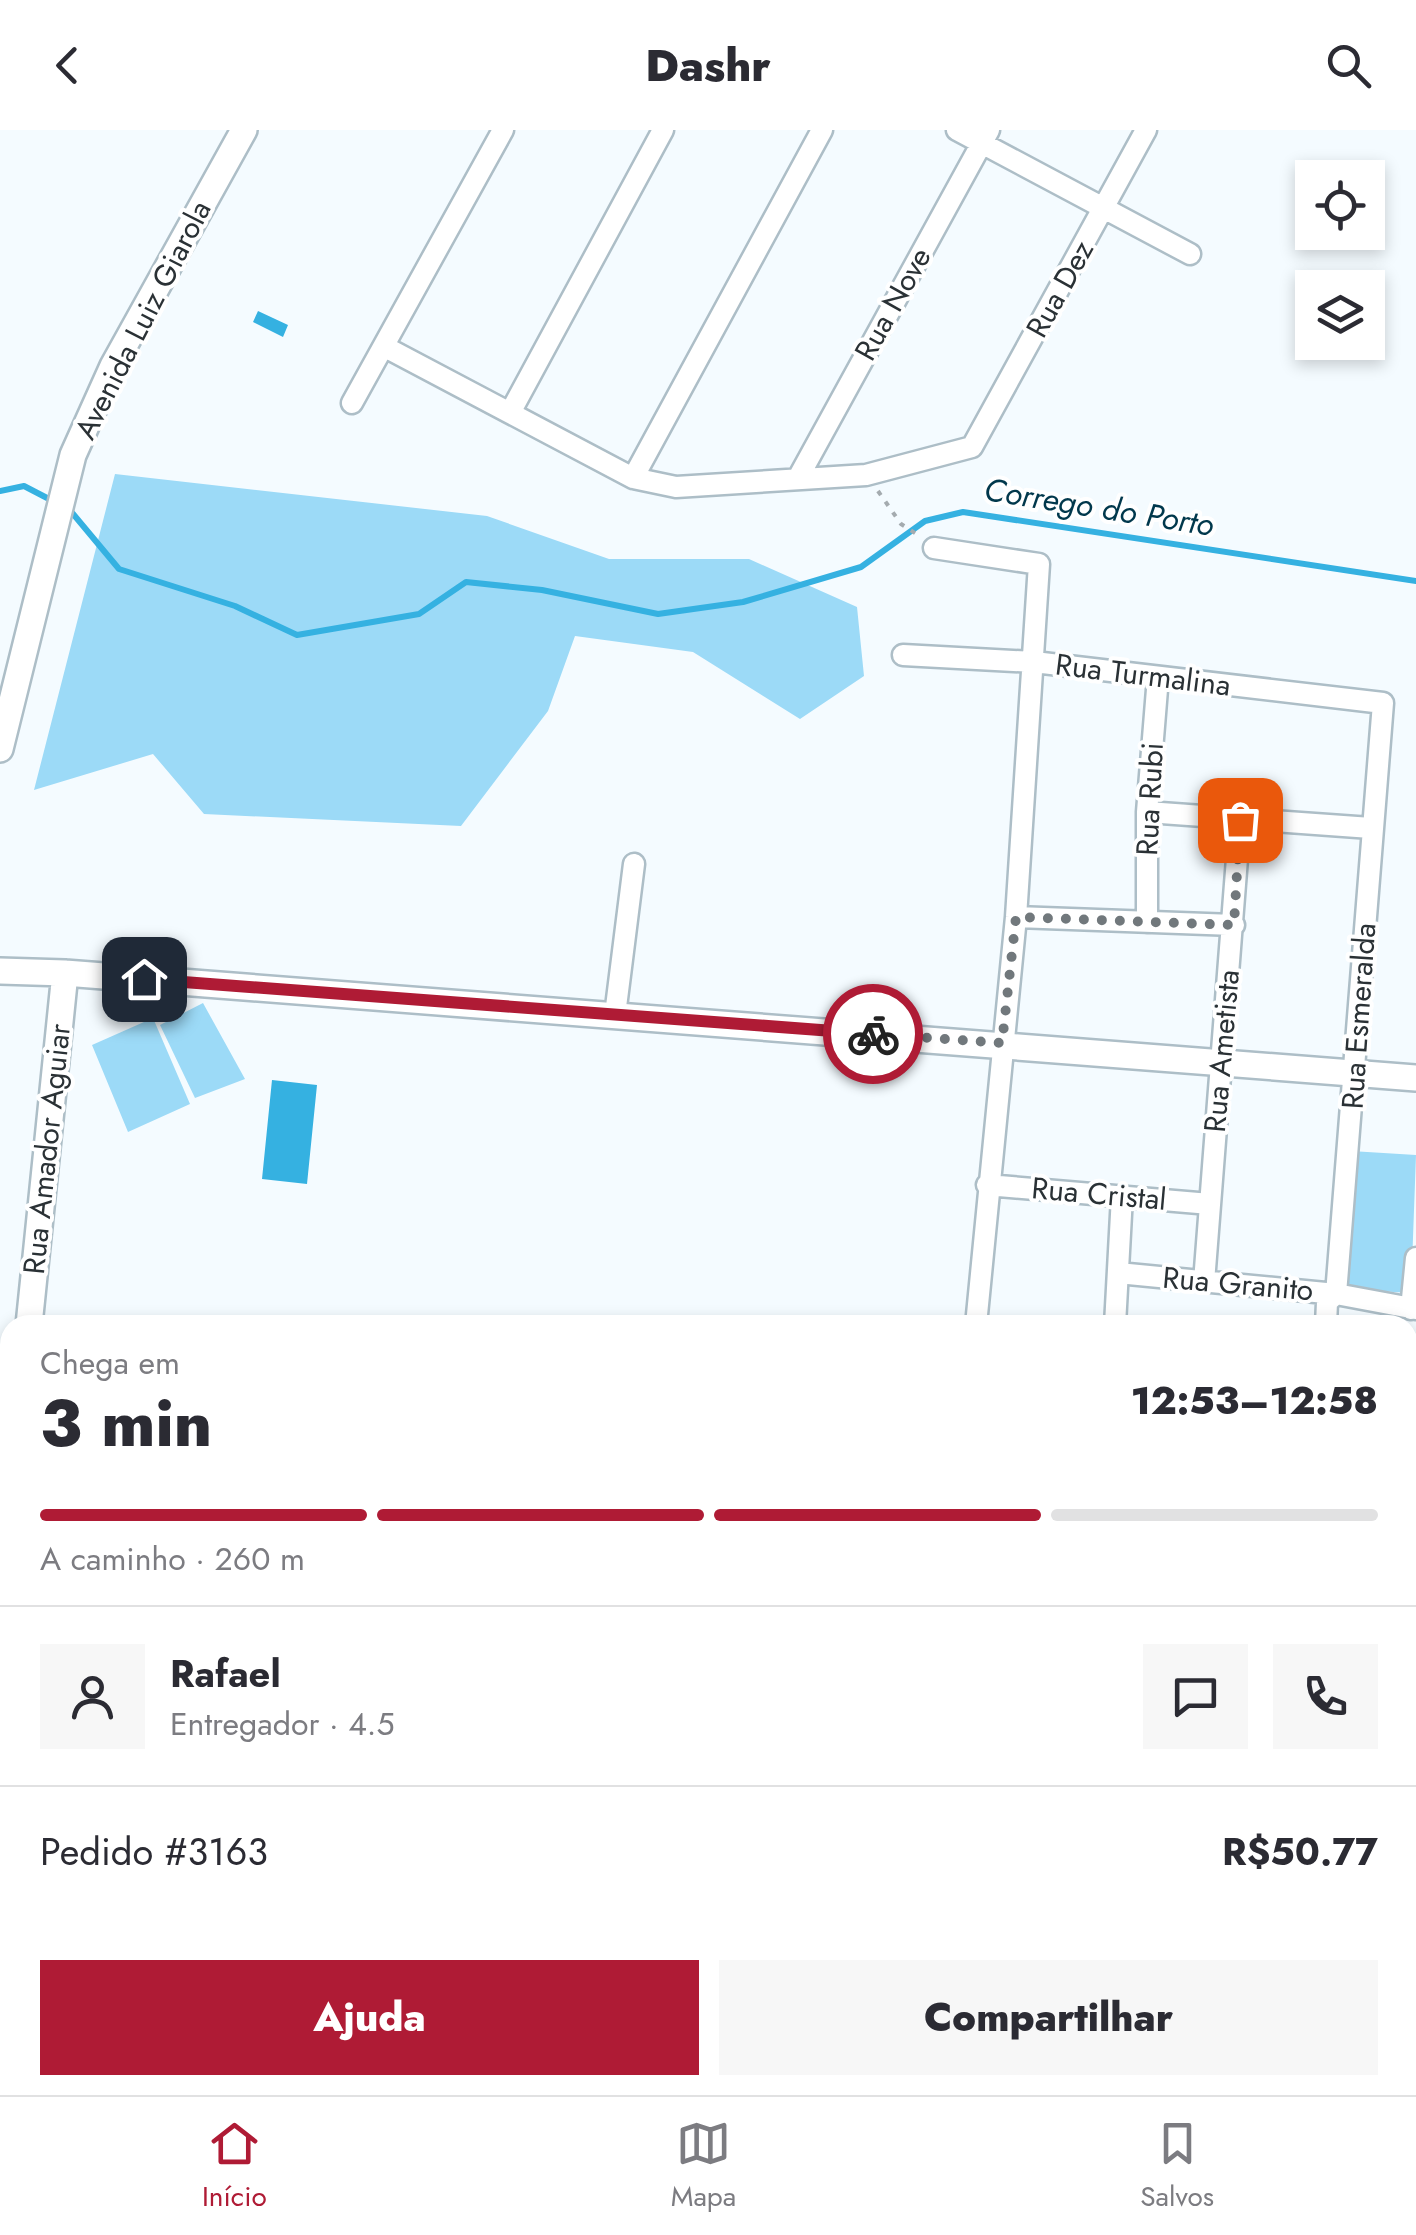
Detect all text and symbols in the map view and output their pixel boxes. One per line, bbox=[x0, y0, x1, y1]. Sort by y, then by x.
text: Dashr bbox=[645, 33, 771, 98]
icon: back bbox=[40, 38, 95, 93]
icon: search bbox=[1321, 38, 1376, 93]
map controls bbox=[1295, 160, 1385, 360]
button: locate bbox=[1295, 160, 1385, 250]
street label: Avenida Luiz Giarola bbox=[64, 193, 221, 447]
street label: Rua Dez bbox=[1015, 232, 1104, 345]
street label: Rua Nove bbox=[844, 239, 941, 368]
button: layers bbox=[1295, 270, 1385, 360]
water label: Corrego do Porto bbox=[981, 466, 1217, 548]
street label: Rua Turmalina bbox=[1053, 642, 1233, 707]
street label: Rua Rubi bbox=[1125, 741, 1174, 857]
pin bbox=[1198, 778, 1283, 863]
icon: bag bbox=[1213, 793, 1268, 848]
street label: Rua Esmeralda bbox=[1331, 921, 1386, 1111]
pin bbox=[102, 937, 187, 1022]
icon: home bbox=[117, 952, 172, 1007]
street label: Rua Ametista bbox=[1193, 968, 1250, 1134]
courier bbox=[823, 984, 923, 1084]
icon: bike bbox=[846, 1007, 901, 1062]
street label: Rua Amador Aguiar bbox=[12, 1021, 81, 1276]
street label: Rua Cristal bbox=[1030, 1166, 1168, 1221]
street label: Rua Granito bbox=[1161, 1255, 1315, 1312]
text: Chega em bbox=[40, 1340, 180, 1386]
text: 12:53–12:58 bbox=[1131, 1373, 1378, 1428]
text: 3 min bbox=[40, 1376, 212, 1470]
text: A caminho · 260 m bbox=[40, 1536, 305, 1582]
button: person bbox=[40, 1644, 145, 1749]
button: chat bbox=[1143, 1644, 1248, 1749]
button: phone bbox=[1273, 1644, 1378, 1749]
text: Rafael bbox=[170, 1646, 281, 1701]
text: Entregador · 4.5 bbox=[170, 1701, 394, 1747]
text: Pedido #3163 bbox=[40, 1824, 268, 1879]
text: R$50.77 bbox=[1222, 1824, 1378, 1879]
button: Ajuda bbox=[40, 1960, 699, 2075]
button: Compartilhar bbox=[719, 1960, 1378, 2075]
tab: Início bbox=[202, 2116, 267, 2217]
tab: Mapa bbox=[671, 2116, 736, 2217]
tab: Salvos bbox=[1140, 2116, 1214, 2217]

